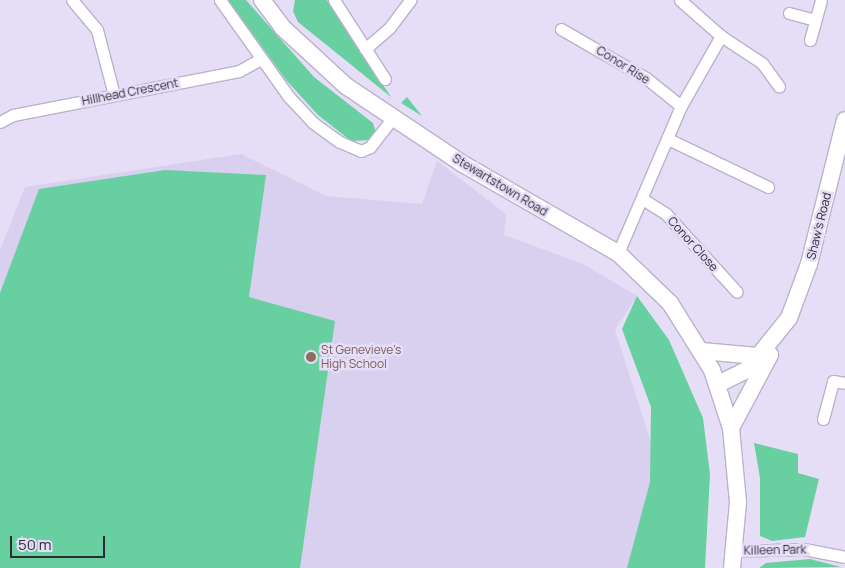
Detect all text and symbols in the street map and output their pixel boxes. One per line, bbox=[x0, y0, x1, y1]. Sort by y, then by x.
street label: Conor Rise bbox=[594, 43, 652, 87]
street label: Hillhead Crescent bbox=[80, 76, 180, 108]
street label: Stewartstown Road bbox=[450, 151, 550, 219]
street label: Shaw's Road bbox=[804, 191, 834, 261]
street label: Conor Close bbox=[665, 214, 721, 274]
place label: St Genevieve's High School bbox=[321, 343, 401, 371]
marker: St Genevieve's High School bbox=[305, 351, 317, 363]
scale bar bbox=[12, 526, 108, 558]
text: 50 m bbox=[18, 534, 52, 555]
street label: Killeen Park bbox=[743, 542, 807, 558]

